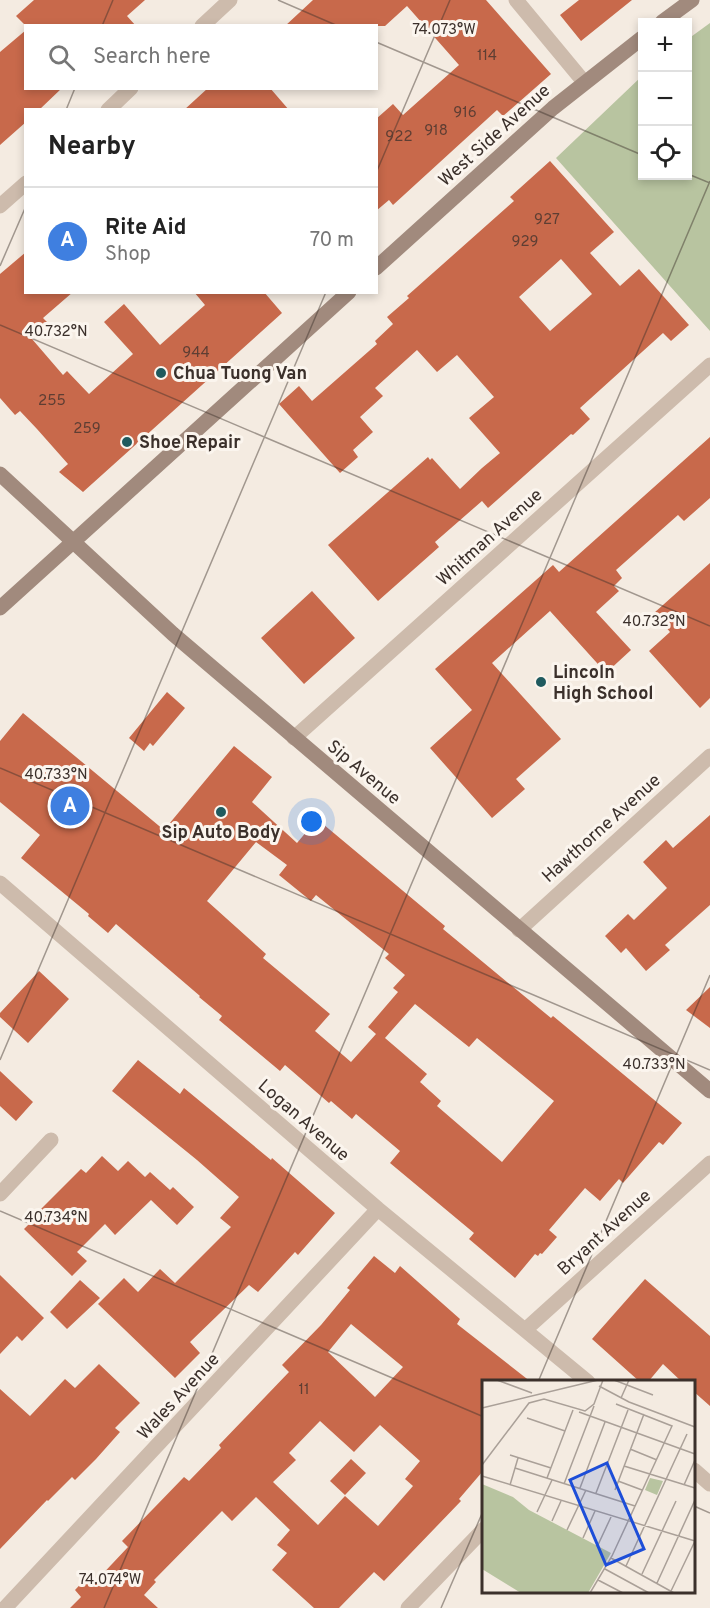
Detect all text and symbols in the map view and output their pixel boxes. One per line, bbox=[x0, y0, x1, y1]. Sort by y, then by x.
map controls bbox=[638, 18, 692, 180]
button: + bbox=[638, 18, 692, 72]
text: 74.073°W bbox=[412, 21, 476, 40]
search box bbox=[24, 24, 378, 90]
icon: search bbox=[45, 41, 78, 74]
text: Search here bbox=[93, 44, 211, 71]
house number: 114 bbox=[477, 47, 497, 66]
button: − bbox=[638, 72, 692, 126]
street label: West Side Avenue bbox=[434, 80, 556, 192]
house number: 916 bbox=[453, 104, 477, 123]
house number: 918 bbox=[424, 122, 448, 141]
button: locate bbox=[638, 126, 692, 180]
house number: 922 bbox=[385, 128, 413, 147]
text: Nearby bbox=[48, 131, 136, 164]
house number: 927 bbox=[534, 211, 560, 230]
text: Rite Aid bbox=[105, 215, 186, 242]
text: A bbox=[60, 228, 75, 254]
text: 70 m bbox=[310, 228, 354, 254]
house number: 929 bbox=[511, 233, 539, 252]
text: Shop bbox=[105, 242, 151, 268]
text: 40.732°N bbox=[24, 323, 88, 342]
house number: 944 bbox=[182, 344, 210, 363]
place label: Chua Tuong Van bbox=[173, 363, 307, 386]
marker: Chua Tuong Van bbox=[154, 366, 168, 380]
house number: 255 bbox=[38, 392, 66, 411]
house number: 259 bbox=[73, 420, 101, 439]
place label: Shoe Repair bbox=[139, 432, 241, 455]
marker: Shoe Repair bbox=[120, 435, 134, 449]
street label: Whitman Avenue bbox=[432, 484, 548, 592]
text: 40.732°N bbox=[622, 613, 686, 632]
place label: Lincoln High School bbox=[553, 662, 654, 706]
marker: Lincoln High School bbox=[534, 675, 548, 689]
street label: Sip Avenue bbox=[321, 736, 405, 811]
text: 40.733°N bbox=[24, 766, 88, 785]
street label: Hawthorne Avenue bbox=[538, 770, 666, 888]
pin: A bbox=[50, 784, 90, 828]
marker: Sip Auto Body bbox=[214, 805, 228, 819]
your location bbox=[297, 807, 326, 836]
place label: Sip Auto Body bbox=[161, 822, 281, 845]
text: 40.733°N bbox=[622, 1056, 686, 1075]
street label: Logan Avenue bbox=[252, 1075, 354, 1167]
street label: Bryant Avenue bbox=[553, 1185, 657, 1281]
text: 40.734°N bbox=[24, 1209, 88, 1228]
street label: Wales Avenue bbox=[133, 1349, 225, 1445]
inset map bbox=[482, 1380, 695, 1593]
house number: 11 bbox=[298, 1381, 310, 1400]
text: 74.074°W bbox=[79, 1571, 141, 1590]

